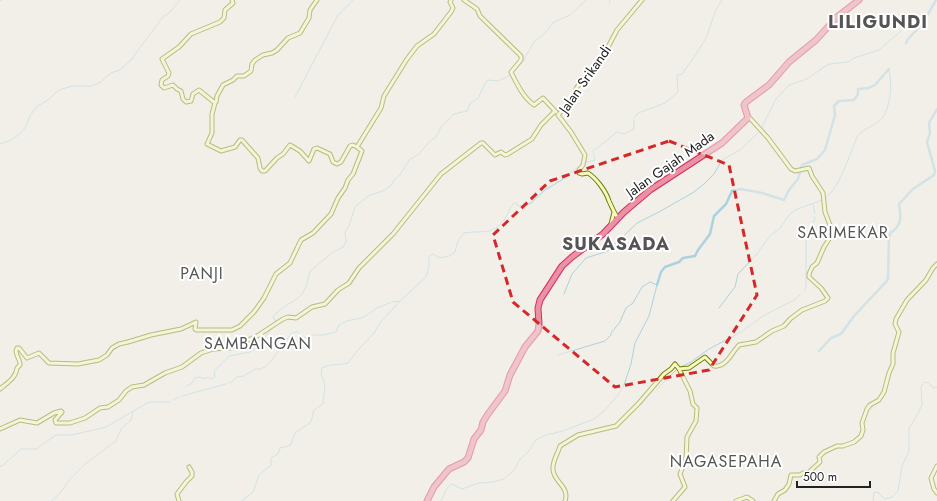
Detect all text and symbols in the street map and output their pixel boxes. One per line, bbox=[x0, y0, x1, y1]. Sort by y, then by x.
district label: LILIGUNDI bbox=[828, 9, 928, 35]
street label: Jalan Srikandi bbox=[553, 41, 616, 119]
street label: Jalan Gajah Mada bbox=[620, 126, 718, 203]
district label: SARIMEKAR bbox=[797, 221, 889, 244]
district label: SUKASADA bbox=[562, 231, 670, 257]
district label: PANJI bbox=[180, 262, 224, 285]
district label: SAMBANGAN bbox=[204, 332, 312, 355]
district label: NAGASEPAHA bbox=[670, 450, 782, 473]
scale bar bbox=[797, 463, 870, 489]
text: 500 m bbox=[803, 468, 837, 486]

